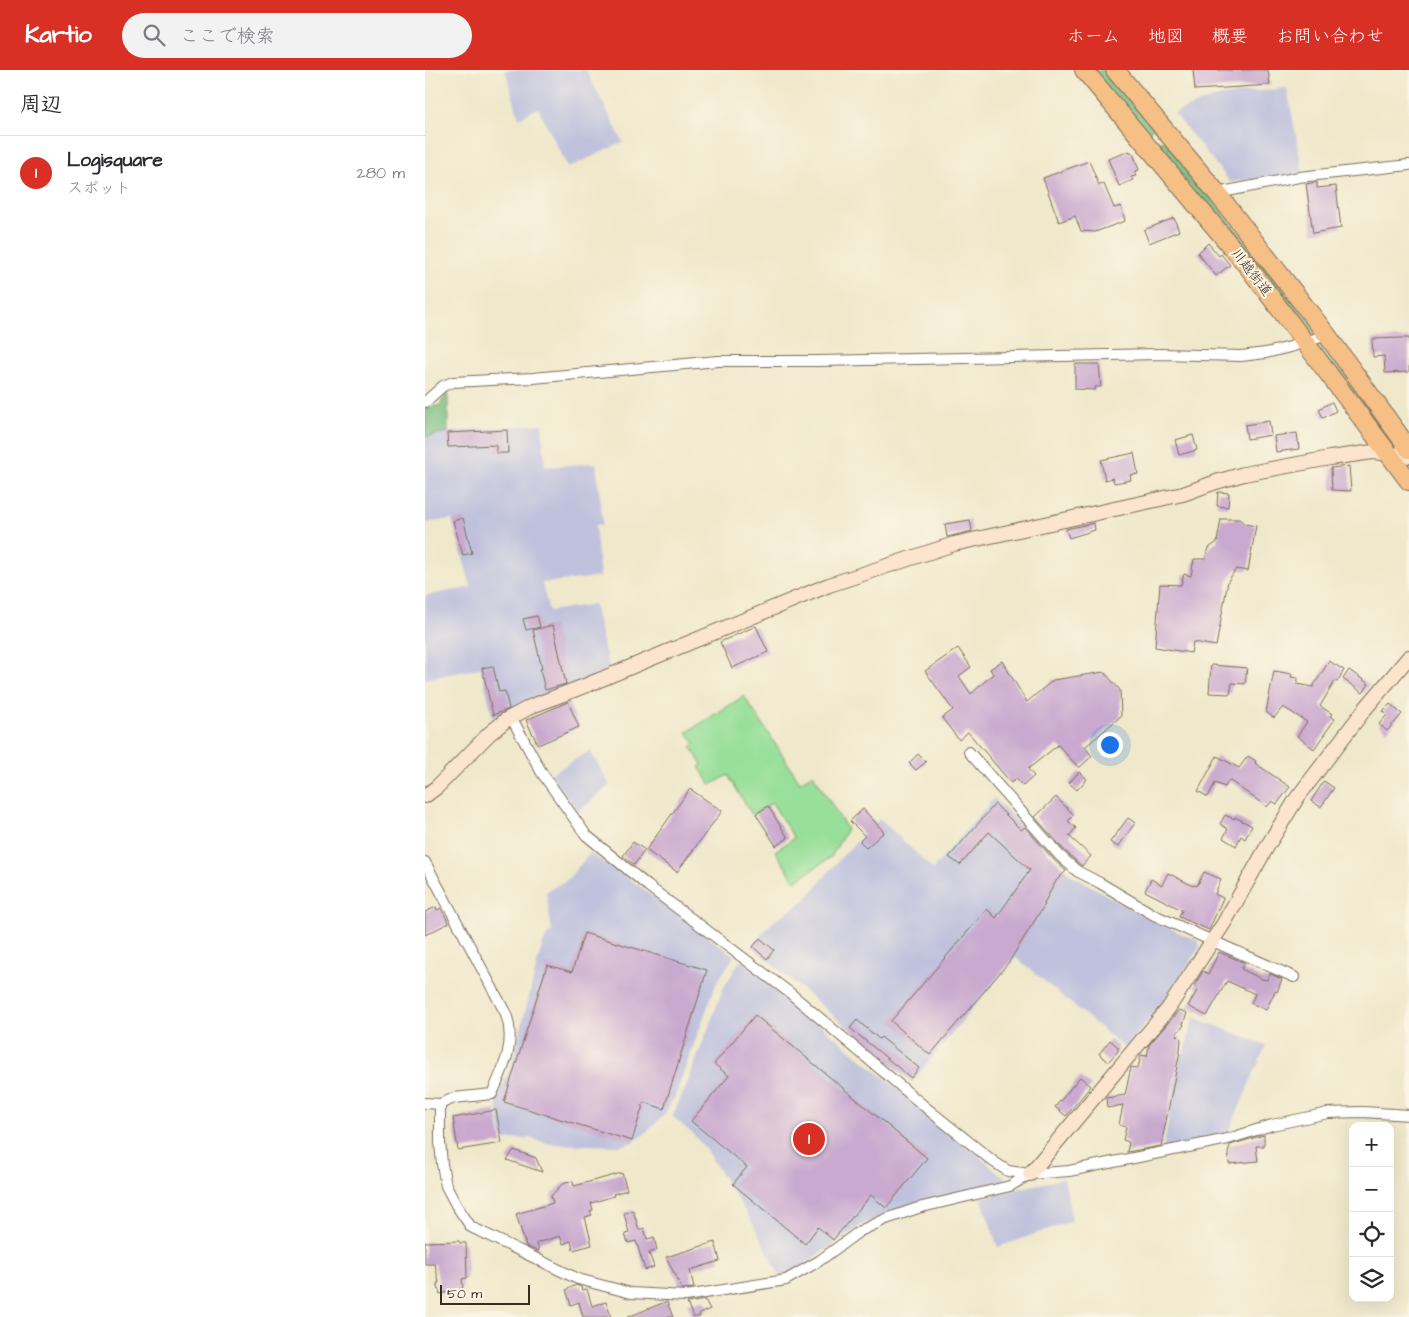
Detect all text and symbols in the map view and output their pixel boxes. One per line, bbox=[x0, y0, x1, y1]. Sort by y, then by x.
search box bbox=[122, 13, 472, 58]
text: Kartio bbox=[25, 18, 92, 52]
icon: search bbox=[140, 21, 168, 49]
text: ここで検索 bbox=[180, 23, 275, 50]
text: ホーム bbox=[1067, 24, 1120, 49]
text: 地図 bbox=[1148, 24, 1184, 49]
text: 概要 bbox=[1212, 24, 1248, 49]
text: お問い合わせ bbox=[1276, 24, 1384, 49]
text: 周辺 bbox=[20, 90, 62, 119]
text: Logisquare bbox=[67, 147, 163, 174]
text: 1 bbox=[35, 162, 37, 184]
text: 280 m bbox=[357, 162, 405, 184]
text: スポット bbox=[67, 177, 131, 199]
street label: 川越街道 bbox=[1226, 244, 1276, 301]
your location bbox=[1097, 732, 1123, 758]
pin: 1 bbox=[793, 1120, 825, 1158]
map controls bbox=[1349, 1122, 1394, 1302]
button: + bbox=[1349, 1122, 1394, 1167]
button: − bbox=[1349, 1167, 1394, 1212]
button: locate bbox=[1349, 1212, 1394, 1257]
button: layers bbox=[1349, 1257, 1394, 1302]
scale bar bbox=[440, 1282, 530, 1305]
text: 50 m bbox=[447, 1284, 482, 1304]

